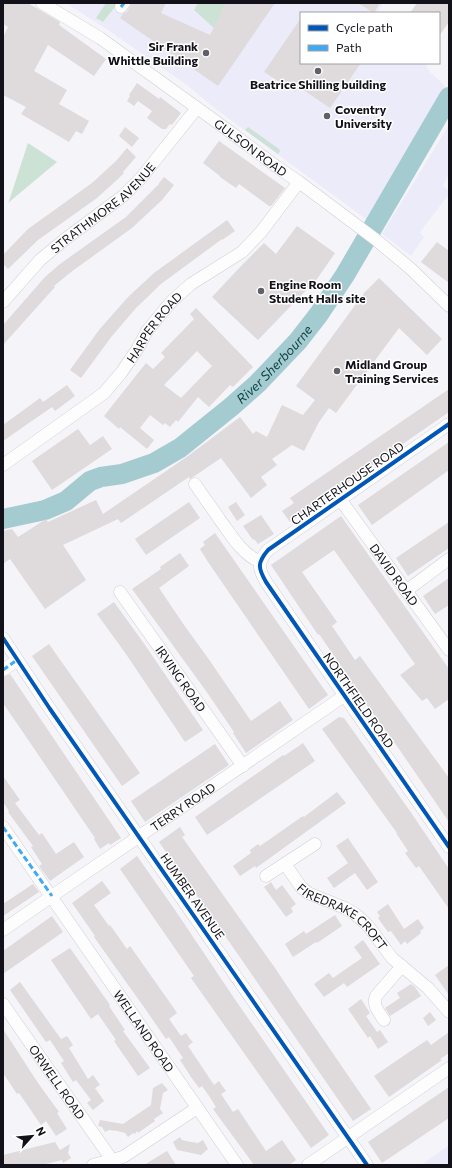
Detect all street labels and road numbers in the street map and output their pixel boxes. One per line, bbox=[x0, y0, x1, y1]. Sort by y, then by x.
street label: GULSON ROAD bbox=[212, 116, 290, 179]
street label: STRATHMORE AVENUE bbox=[47, 159, 158, 255]
street label: HARPER ROAD bbox=[123, 289, 185, 365]
street label: CHARTERHOUSE ROAD bbox=[288, 439, 406, 527]
street label: DAVID ROAD bbox=[367, 541, 422, 608]
street label: IRVING ROAD bbox=[153, 643, 209, 714]
street label: NORTHFIELD ROAD bbox=[321, 650, 397, 750]
street label: TERRY ROAD bbox=[148, 779, 218, 834]
street label: HUMBER AVENUE bbox=[158, 850, 228, 942]
street label: FIREDRAKE CROFT bbox=[295, 880, 391, 952]
street label: WELLAND ROAD bbox=[111, 987, 177, 1075]
street label: ORWELL ROAD bbox=[27, 1042, 88, 1122]

